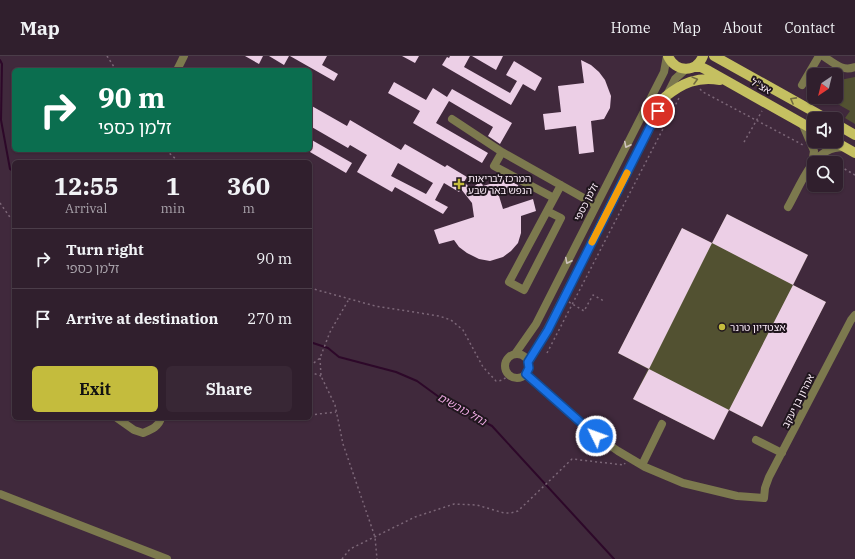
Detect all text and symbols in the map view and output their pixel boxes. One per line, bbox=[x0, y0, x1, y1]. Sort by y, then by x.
text: Map bbox=[20, 16, 60, 40]
text: Home bbox=[611, 19, 650, 37]
text: Map bbox=[672, 19, 701, 37]
text: About bbox=[723, 19, 762, 37]
text: Contact bbox=[784, 19, 835, 37]
north arrow bbox=[807, 68, 843, 104]
map controls bbox=[807, 68, 843, 192]
street label: אצ"ל bbox=[749, 75, 773, 97]
one-way arrow bbox=[691, 76, 698, 85]
text: 90 m bbox=[98, 79, 165, 116]
icon: right bbox=[32, 84, 84, 136]
pin bbox=[641, 94, 675, 128]
one-way arrow bbox=[790, 97, 797, 104]
icon: arrive bbox=[647, 100, 669, 122]
button: sound bbox=[807, 112, 843, 148]
text: זלמן כספי bbox=[98, 116, 172, 139]
one-way arrow bbox=[624, 141, 632, 148]
button: search bbox=[807, 156, 843, 192]
text: 12:55 bbox=[54, 170, 119, 202]
text: 1 bbox=[166, 170, 180, 202]
text: 360 bbox=[227, 170, 270, 202]
place label: המרכז לבריאות הנפש באר שבע bbox=[468, 172, 532, 197]
marker: המרכז לבריאות הנפש באר שבע bbox=[453, 178, 465, 190]
street label: זלמן כספי bbox=[571, 181, 601, 223]
text: Arrival bbox=[65, 200, 107, 217]
text: min bbox=[160, 200, 185, 217]
text: m bbox=[242, 200, 255, 217]
text: Turn right bbox=[66, 240, 144, 259]
icon: right bbox=[32, 248, 54, 270]
text: 90 m bbox=[256, 249, 292, 268]
one-way arrow bbox=[565, 257, 573, 264]
text: זלמן כספי bbox=[66, 260, 119, 277]
icon: arrive bbox=[32, 308, 54, 330]
text: Arrive at destination bbox=[66, 309, 218, 328]
text: 270 m bbox=[247, 309, 292, 328]
place label: אצטדיון טרנר bbox=[730, 321, 786, 334]
marker: אצטדיון טרנר bbox=[717, 322, 727, 332]
button: Exit bbox=[32, 366, 158, 412]
button: Share bbox=[166, 366, 292, 412]
street label: אהרון בן יעקב bbox=[779, 372, 817, 430]
water label: נחל כובשים bbox=[435, 390, 489, 428]
position arrow bbox=[575, 415, 617, 457]

